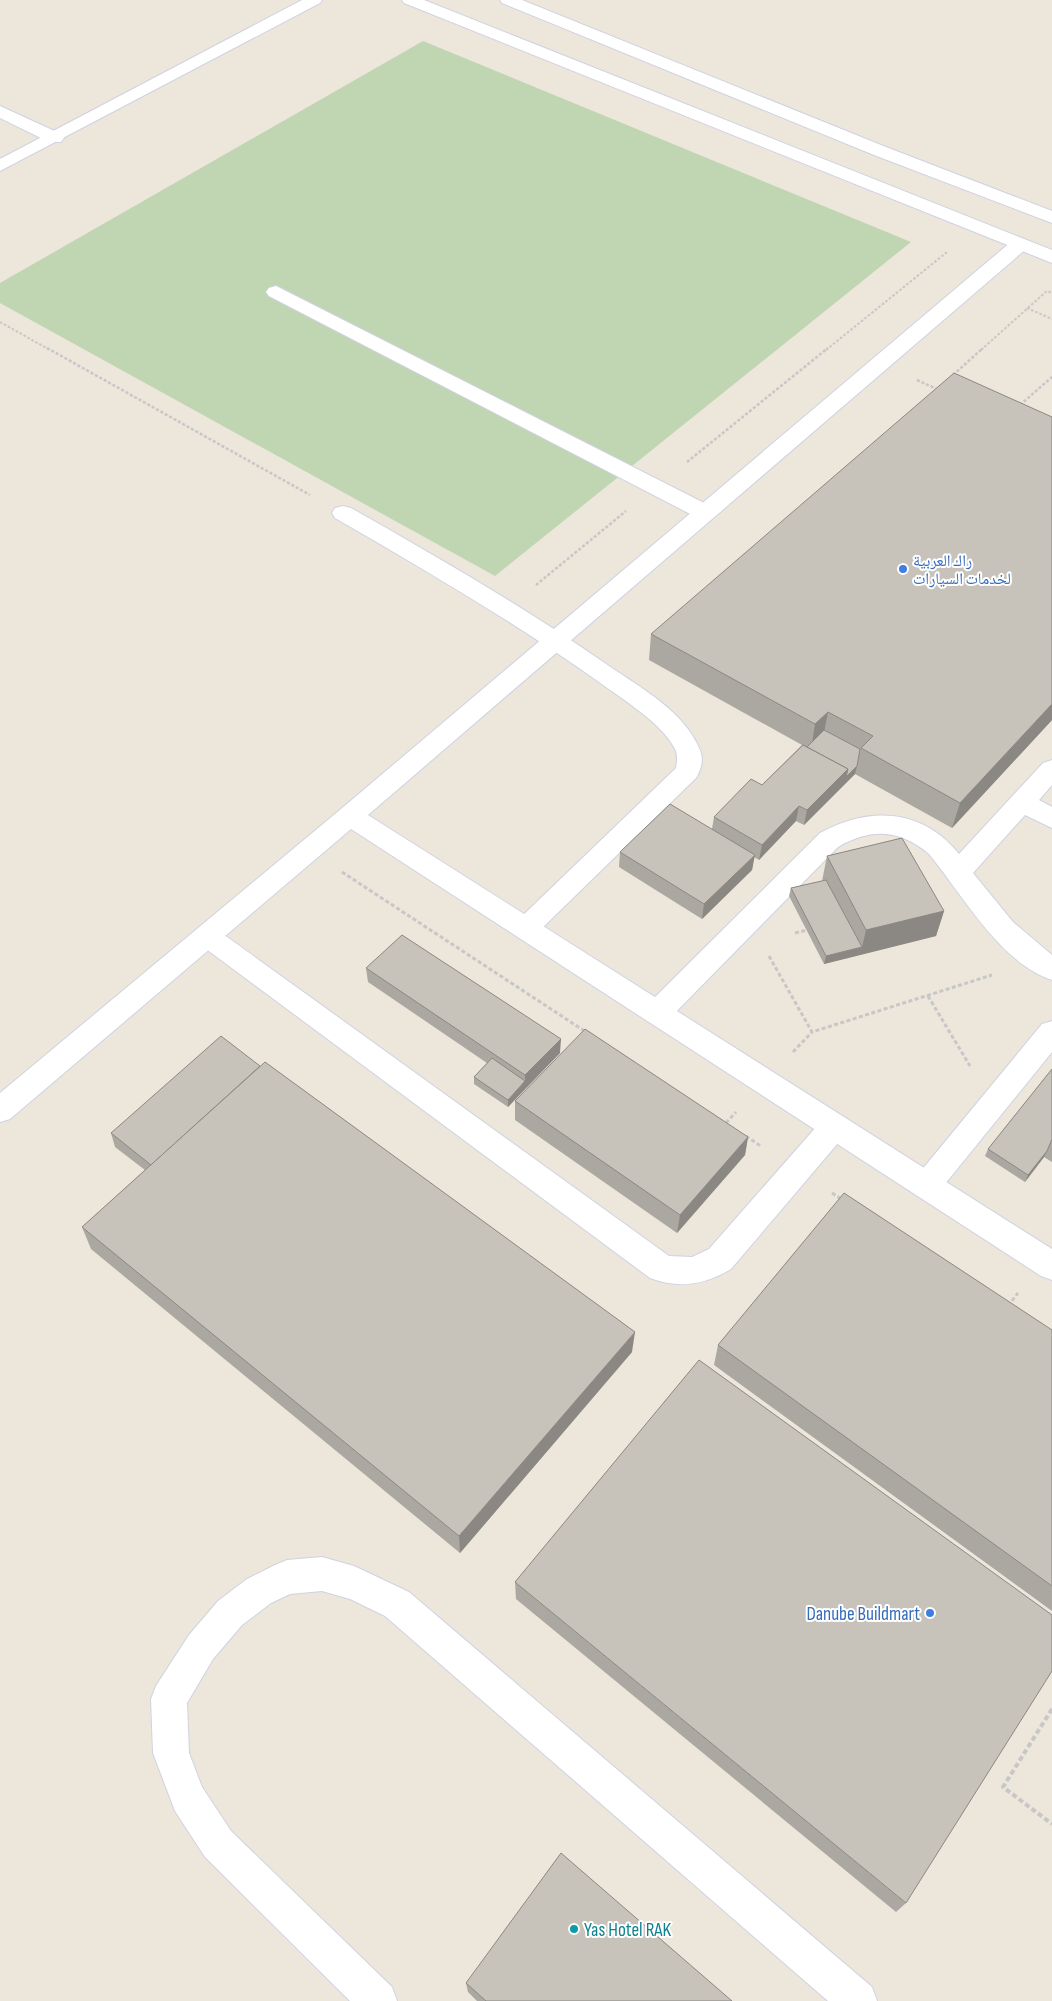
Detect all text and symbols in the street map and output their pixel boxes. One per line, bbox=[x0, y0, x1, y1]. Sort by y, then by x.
place label: راك العربية لخدمات السيارات bbox=[913, 552, 1011, 589]
marker: راك العربية لخدمات السيارات bbox=[897, 563, 909, 575]
place label: Danube Buildmart bbox=[806, 1603, 920, 1626]
marker: Danube Buildmart bbox=[924, 1607, 936, 1619]
place label: Yas Hotel RAK bbox=[584, 1919, 671, 1942]
marker: Yas Hotel RAK bbox=[568, 1923, 580, 1935]

